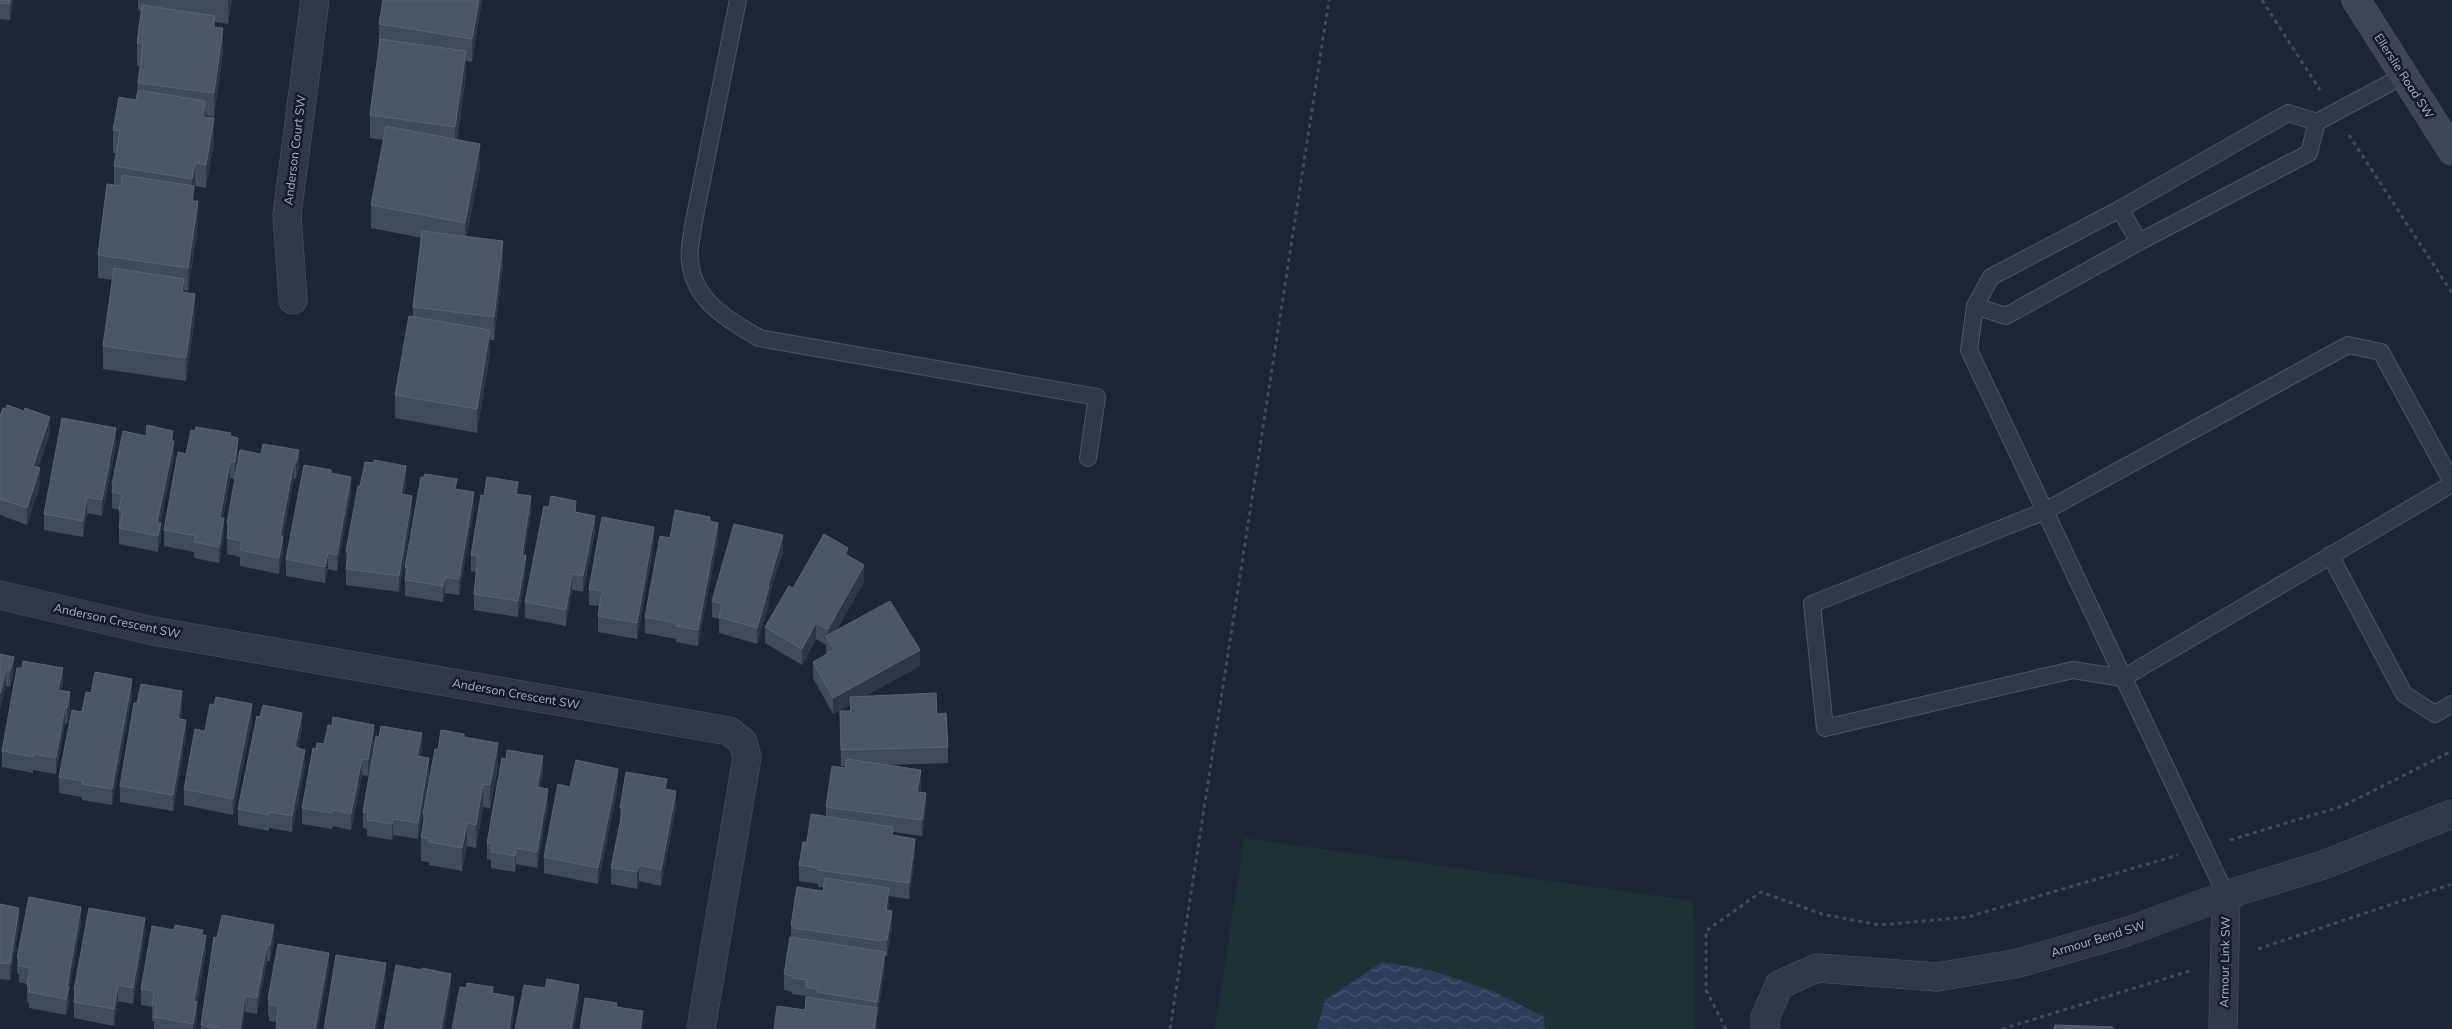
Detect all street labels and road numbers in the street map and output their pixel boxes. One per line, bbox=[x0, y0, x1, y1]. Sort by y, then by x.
street label: Ellerslie Road SW bbox=[2371, 30, 2437, 121]
street label: Anderson Court SW bbox=[280, 94, 309, 206]
street label: Anderson Crescent SW bbox=[52, 600, 182, 641]
street label: Anderson Crescent SW bbox=[451, 675, 581, 712]
street label: Armour Link SW bbox=[2216, 916, 2233, 1008]
street label: Armour Bend SW bbox=[2049, 917, 2147, 960]

